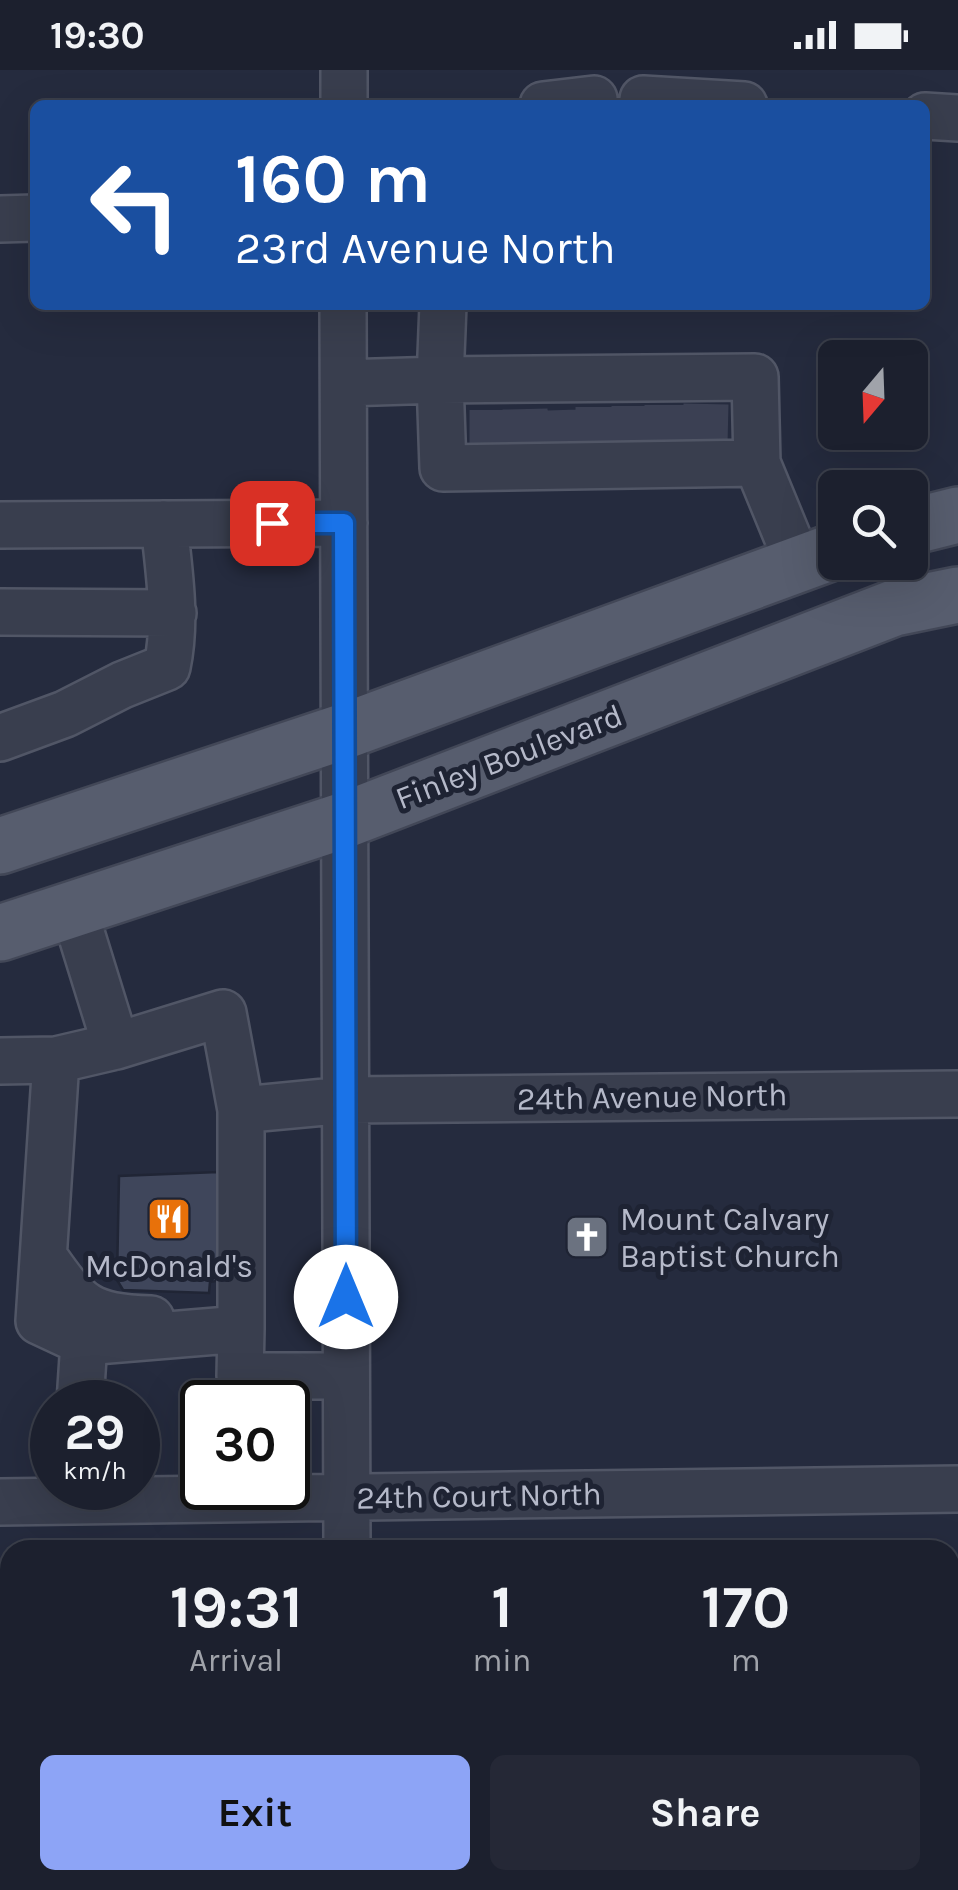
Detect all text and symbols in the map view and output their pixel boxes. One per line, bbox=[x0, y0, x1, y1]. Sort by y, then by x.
text: 19:30 bbox=[50, 13, 145, 58]
text: 160 m bbox=[235, 138, 431, 220]
icon: left bbox=[70, 140, 200, 270]
text: 23rd Avenue North bbox=[235, 222, 616, 274]
north arrow bbox=[818, 340, 928, 450]
map controls bbox=[818, 340, 928, 580]
button: search bbox=[818, 470, 928, 580]
pin bbox=[230, 481, 315, 566]
icon: arrive bbox=[245, 496, 300, 551]
street label: Finley Boulevard bbox=[390, 697, 628, 817]
street label: 24th Avenue North bbox=[516, 1076, 788, 1118]
restaurant icon: McDonald's bbox=[146, 1196, 192, 1242]
place label: Mount Calvary Baptist Church bbox=[620, 1201, 840, 1275]
church icon: Mount Calvary Baptist Church bbox=[564, 1214, 610, 1260]
position arrow bbox=[294, 1245, 398, 1349]
place label: McDonald's bbox=[85, 1248, 253, 1285]
speed limit sign: 30 bbox=[180, 1380, 310, 1510]
text: 29 bbox=[65, 1403, 125, 1462]
text: km/h bbox=[63, 1456, 127, 1485]
street label: 24th Court North bbox=[356, 1475, 602, 1517]
text: 19:31 bbox=[170, 1572, 303, 1642]
text: 1 bbox=[491, 1572, 513, 1642]
text: 170 bbox=[701, 1572, 790, 1642]
text: Arrival bbox=[189, 1642, 283, 1679]
text: min bbox=[472, 1642, 531, 1679]
text: m bbox=[731, 1642, 761, 1679]
button: Exit bbox=[40, 1755, 470, 1870]
button: Share bbox=[490, 1755, 920, 1870]

